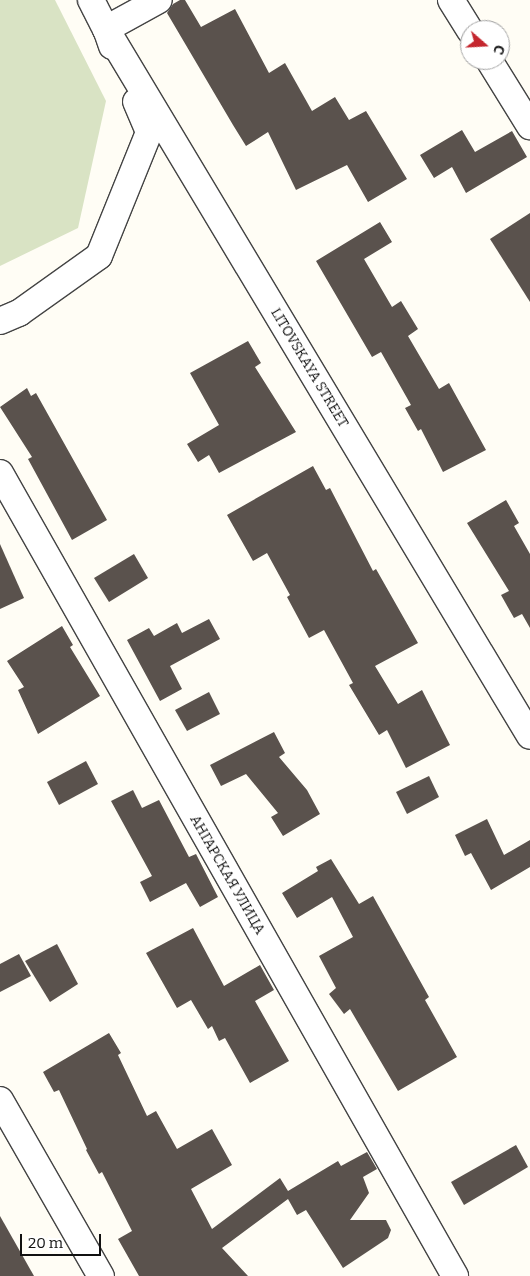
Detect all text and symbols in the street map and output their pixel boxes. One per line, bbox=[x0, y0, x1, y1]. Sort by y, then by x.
north arrow bbox=[460, 20, 510, 70]
text: С bbox=[489, 43, 508, 57]
street label: LITOVSKAYA STREET bbox=[267, 305, 351, 431]
street label: АНГАРСКАЯ УЛИЦА bbox=[186, 812, 268, 938]
scale bar bbox=[22, 1224, 104, 1256]
text: 20 m bbox=[28, 1234, 63, 1252]

